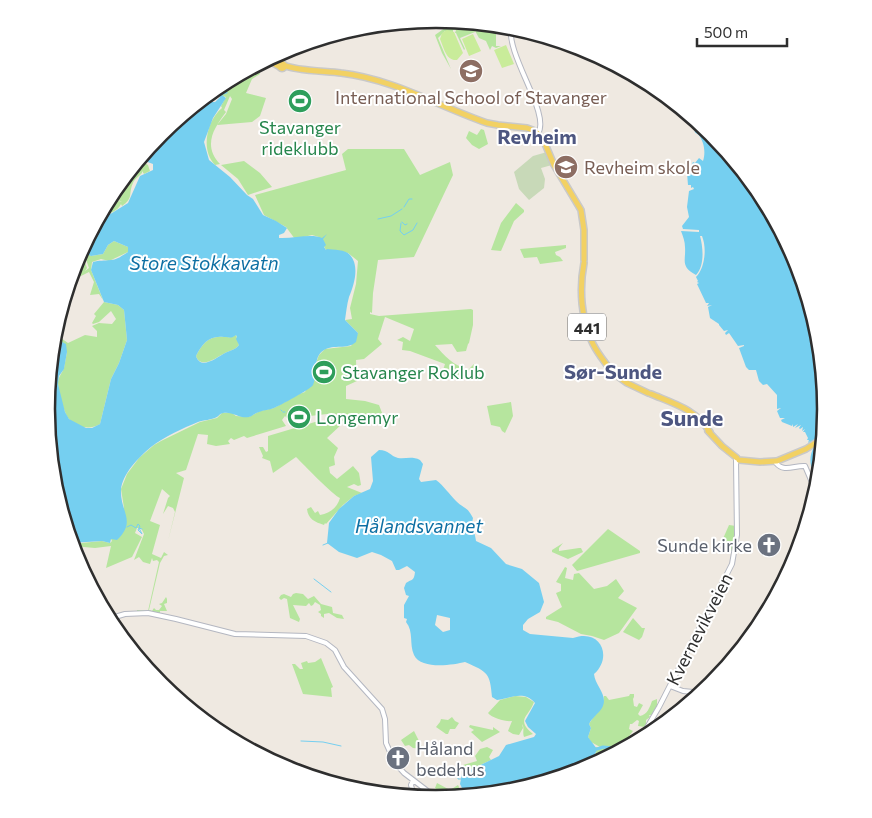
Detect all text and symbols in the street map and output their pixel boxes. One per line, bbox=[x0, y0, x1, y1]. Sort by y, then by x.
scale bar bbox=[697, 15, 787, 47]
text: 500 m bbox=[704, 23, 748, 41]
school or university icon: International School of Stavanger bbox=[458, 58, 484, 84]
place label: International School of Stavanger bbox=[335, 86, 607, 108]
sports icon: Stavanger rideklubb bbox=[287, 88, 313, 114]
place label: Stavanger rideklubb bbox=[259, 116, 341, 159]
district label: Revheim bbox=[497, 124, 577, 148]
school or university icon: Revheim skole bbox=[553, 154, 579, 180]
place label: Revheim skole bbox=[584, 156, 700, 178]
water label: Store Stokkavatn bbox=[129, 251, 279, 274]
road number: 441 bbox=[568, 314, 606, 341]
sports icon: Stavanger Roklub bbox=[311, 359, 337, 385]
district label: Sør-Sunde bbox=[564, 359, 662, 383]
place label: Stavanger Roklub bbox=[342, 361, 485, 383]
sports icon: Longemyr bbox=[286, 404, 312, 430]
district label: Sunde bbox=[661, 404, 723, 431]
place label: Longemyr bbox=[316, 406, 398, 428]
water label: Hålandsvannet bbox=[355, 514, 484, 537]
church icon: Sunde kirke bbox=[756, 532, 782, 558]
place label: Sunde kirke bbox=[657, 534, 752, 556]
street label: Kvernevikveien bbox=[661, 569, 737, 689]
place label: Håland bedehus bbox=[416, 737, 485, 780]
church icon: Håland bedehus bbox=[385, 745, 411, 771]

